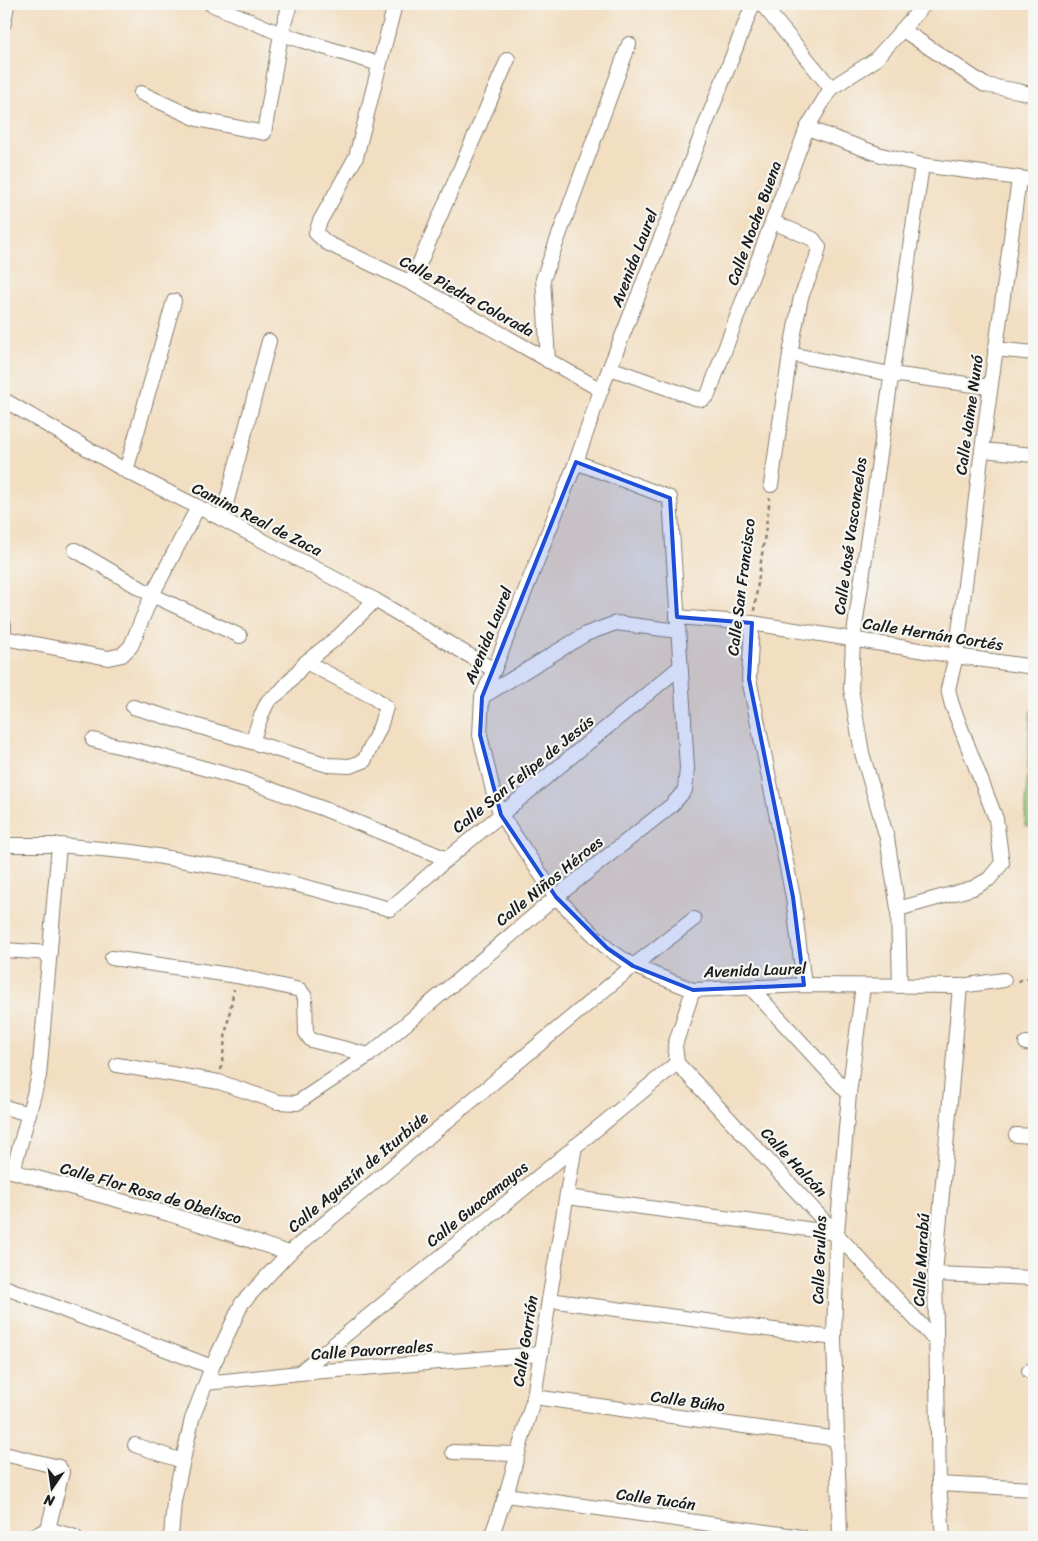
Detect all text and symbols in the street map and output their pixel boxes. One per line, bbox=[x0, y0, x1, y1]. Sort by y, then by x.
street label: Calle Noche Buena bbox=[718, 157, 790, 289]
street label: Avenida Laurel bbox=[602, 204, 666, 312]
street label: Calle Piedra Colorada bbox=[394, 247, 540, 345]
street label: Calle Jaime Nunó bbox=[946, 352, 992, 477]
street label: Calle José Vasconcelos bbox=[825, 455, 875, 617]
street label: Camino Real de Zaca bbox=[187, 474, 328, 565]
street label: Calle San Francisco bbox=[718, 517, 764, 657]
street label: Avenida Laurel bbox=[455, 582, 521, 689]
street label: Calle Hernán Cortés bbox=[861, 609, 1006, 660]
street label: Calle San Felipe de Jesús bbox=[445, 707, 601, 841]
street label: Calle Niños Héroes bbox=[489, 828, 610, 934]
street label: Avenida Laurel bbox=[702, 954, 807, 986]
street label: Calle Agustín de Iturbide bbox=[281, 1104, 435, 1240]
street label: Calle Halcón bbox=[753, 1120, 835, 1204]
street label: Calle Flor Rosa de Obelisco bbox=[57, 1153, 245, 1233]
street label: Calle Guacamayas bbox=[419, 1153, 535, 1255]
street label: Calle Marabú bbox=[904, 1212, 938, 1307]
street label: Calle Grullas bbox=[803, 1215, 835, 1305]
street label: Calle Gorrión bbox=[504, 1293, 547, 1389]
street label: Calle Pavorreales bbox=[310, 1331, 435, 1369]
street label: Calle Búho bbox=[649, 1381, 727, 1421]
north arrow bbox=[28, 1464, 78, 1514]
street label: Calle Tucán bbox=[614, 1479, 698, 1519]
text: N bbox=[41, 1487, 58, 1514]

